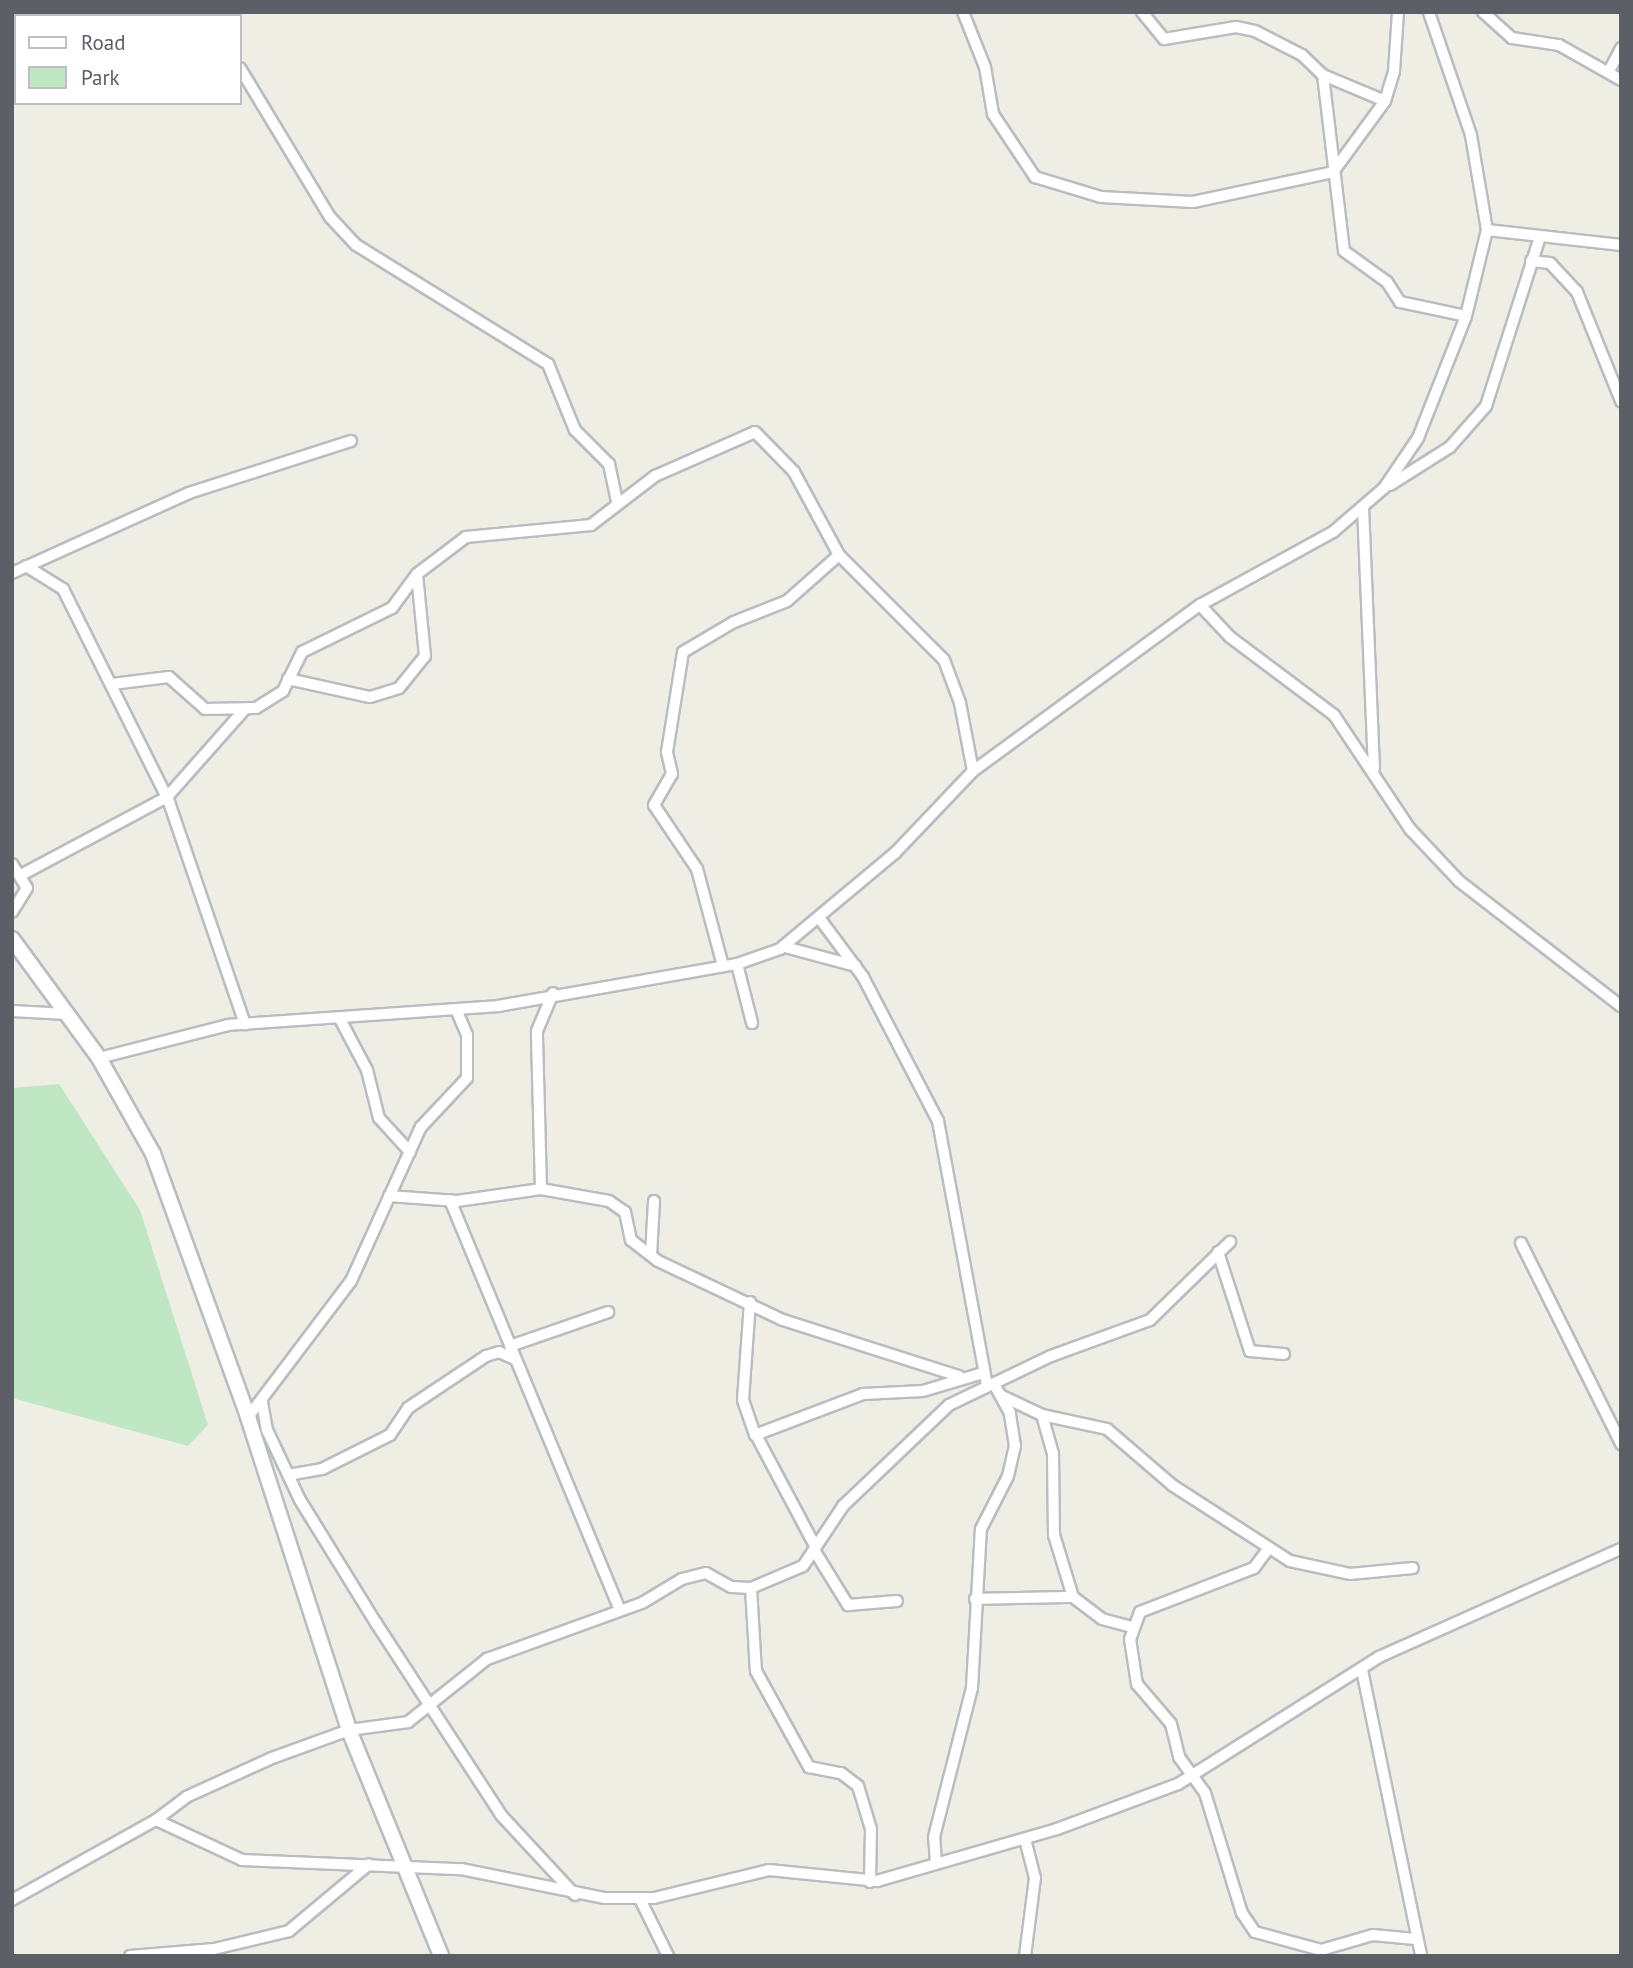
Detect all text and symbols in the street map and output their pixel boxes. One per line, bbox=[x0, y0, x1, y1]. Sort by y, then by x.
legend bbox=[14, 14, 242, 105]
text: Road bbox=[81, 29, 125, 56]
text: Park bbox=[81, 64, 120, 91]

